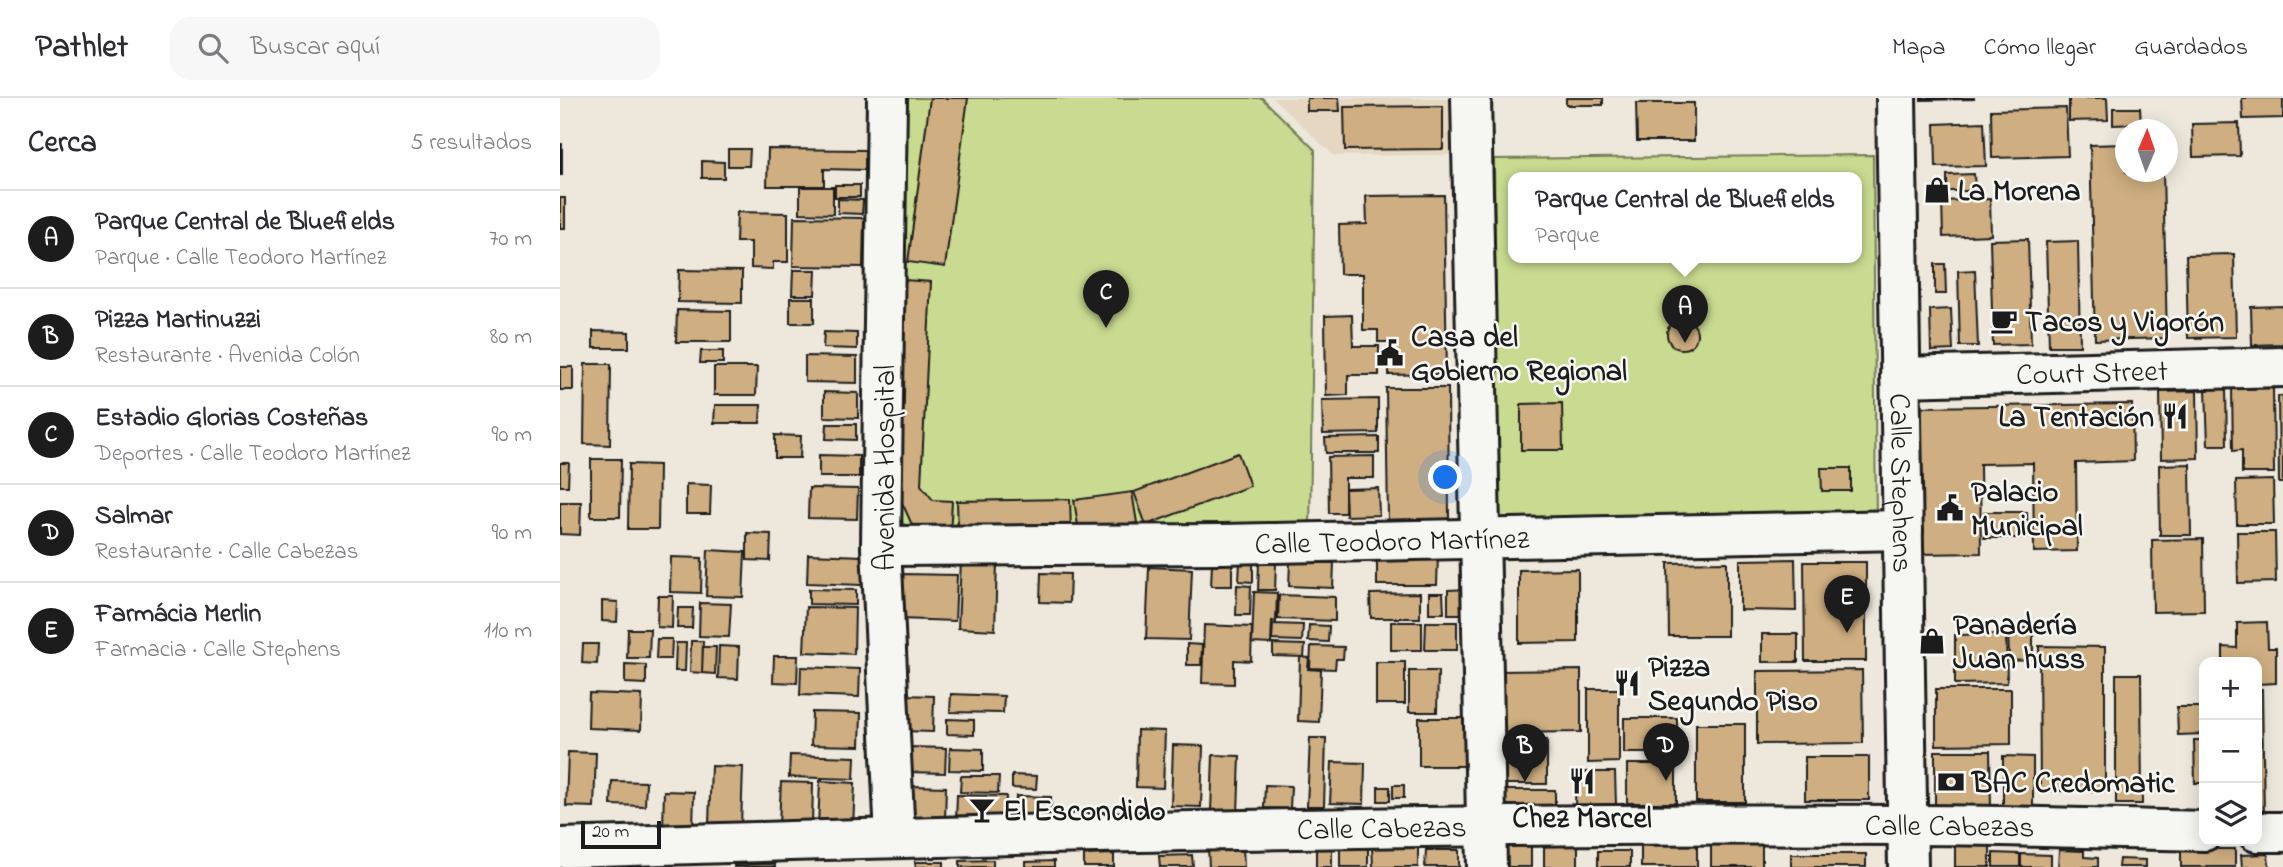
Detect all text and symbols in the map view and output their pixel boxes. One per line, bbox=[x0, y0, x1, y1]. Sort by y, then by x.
search box bbox=[170, 17, 660, 80]
text: Pathlet bbox=[35, 24, 128, 72]
icon: search bbox=[194, 29, 232, 67]
text: Buscar aquí bbox=[250, 29, 380, 67]
text: Mapa bbox=[1892, 31, 1945, 66]
text: Cómo llegar bbox=[1983, 31, 2096, 66]
text: Guardados bbox=[2134, 31, 2248, 66]
north arrow bbox=[2115, 119, 2178, 182]
text: Cerca bbox=[28, 122, 97, 166]
text: 5 resultados bbox=[410, 127, 532, 160]
place label: La Morena bbox=[1958, 171, 2080, 215]
popup bbox=[1508, 172, 1862, 263]
shop icon: La Morena bbox=[1922, 175, 1952, 205]
text: Parque Central de Bluefields bbox=[1535, 182, 1835, 220]
text: Parque Central de Bluefields bbox=[95, 204, 395, 242]
text: Parque bbox=[1535, 220, 1599, 253]
text: A bbox=[44, 223, 58, 256]
text: 70 m bbox=[489, 223, 532, 256]
text: Parque · Calle Teodoro Martínez bbox=[95, 242, 387, 275]
pin: C bbox=[1083, 270, 1129, 328]
pin: A bbox=[1662, 285, 1708, 343]
text: Pizza Martinuzzi bbox=[95, 302, 261, 340]
place label: Tacos y Vigorón bbox=[2025, 302, 2224, 347]
cafe icon: Tacos y Vigorón bbox=[1989, 306, 2019, 336]
place label: Casa del Gobierno Regional bbox=[1411, 317, 1627, 396]
text: B bbox=[43, 321, 59, 354]
text: 80 m bbox=[490, 321, 532, 354]
public building icon: Casa del Gobierno Regional bbox=[1375, 338, 1405, 368]
text: Restaurante · Avenida Colón bbox=[95, 340, 360, 373]
street label: Court Street bbox=[2016, 351, 2168, 399]
street label: Avenida Hospital bbox=[865, 365, 909, 571]
street label: Calle Stephens bbox=[1876, 393, 1922, 573]
place label: La Tentación bbox=[1998, 397, 2154, 441]
text: Estadio Glorias Costeñas bbox=[95, 400, 368, 438]
restaurant icon: La Tentación bbox=[2160, 401, 2190, 431]
text: C bbox=[45, 419, 57, 452]
text: 90 m bbox=[492, 419, 532, 452]
text: Deportes · Calle Teodoro Martínez bbox=[95, 438, 411, 471]
your location bbox=[1428, 460, 1462, 494]
place label: Palacio Municipal bbox=[1971, 472, 2083, 550]
public building icon: Palacio Municipal bbox=[1935, 493, 1965, 523]
text: Salmar bbox=[95, 498, 172, 536]
text: D bbox=[43, 517, 59, 550]
text: 90 m bbox=[492, 517, 532, 550]
street label: Calle Teodoro Martínez bbox=[1254, 519, 1530, 568]
text: Restaurante · Calle Cabezas bbox=[95, 536, 358, 569]
pin: E bbox=[1824, 575, 1870, 633]
text: Farmácia Merlin bbox=[95, 596, 261, 634]
place label: Panadería Juan huss bbox=[1953, 605, 2085, 683]
text: E bbox=[44, 615, 58, 648]
text: 110 m bbox=[484, 615, 532, 648]
shop icon: Panadería Juan huss bbox=[1917, 626, 1947, 656]
text: Farmacia · Calle Stephens bbox=[95, 634, 341, 667]
place label: Pizza Segundo Piso bbox=[1648, 647, 1818, 726]
map controls bbox=[2199, 657, 2262, 846]
button: + bbox=[2199, 657, 2262, 720]
restaurant icon: Pizza Segundo Piso bbox=[1612, 668, 1642, 698]
button: − bbox=[2199, 720, 2262, 783]
pin: D bbox=[1643, 723, 1689, 781]
pin: B bbox=[1502, 724, 1548, 782]
place label: BAC Credomatic bbox=[1970, 763, 2175, 807]
restaurant icon: Chez Marcel bbox=[1567, 766, 1597, 796]
bank icon: BAC Credomatic bbox=[1936, 767, 1966, 797]
button: layers bbox=[2199, 783, 2262, 846]
place label: El Escondido bbox=[1003, 791, 1166, 835]
bar icon: El Escondido bbox=[967, 795, 997, 825]
place label: Chez Marcel bbox=[1512, 798, 1652, 842]
street label: Calle Cabezas bbox=[1865, 806, 2035, 852]
street label: Calle Cabezas bbox=[1297, 807, 1467, 854]
scale bar bbox=[581, 818, 662, 850]
text: 20 m bbox=[592, 819, 629, 846]

